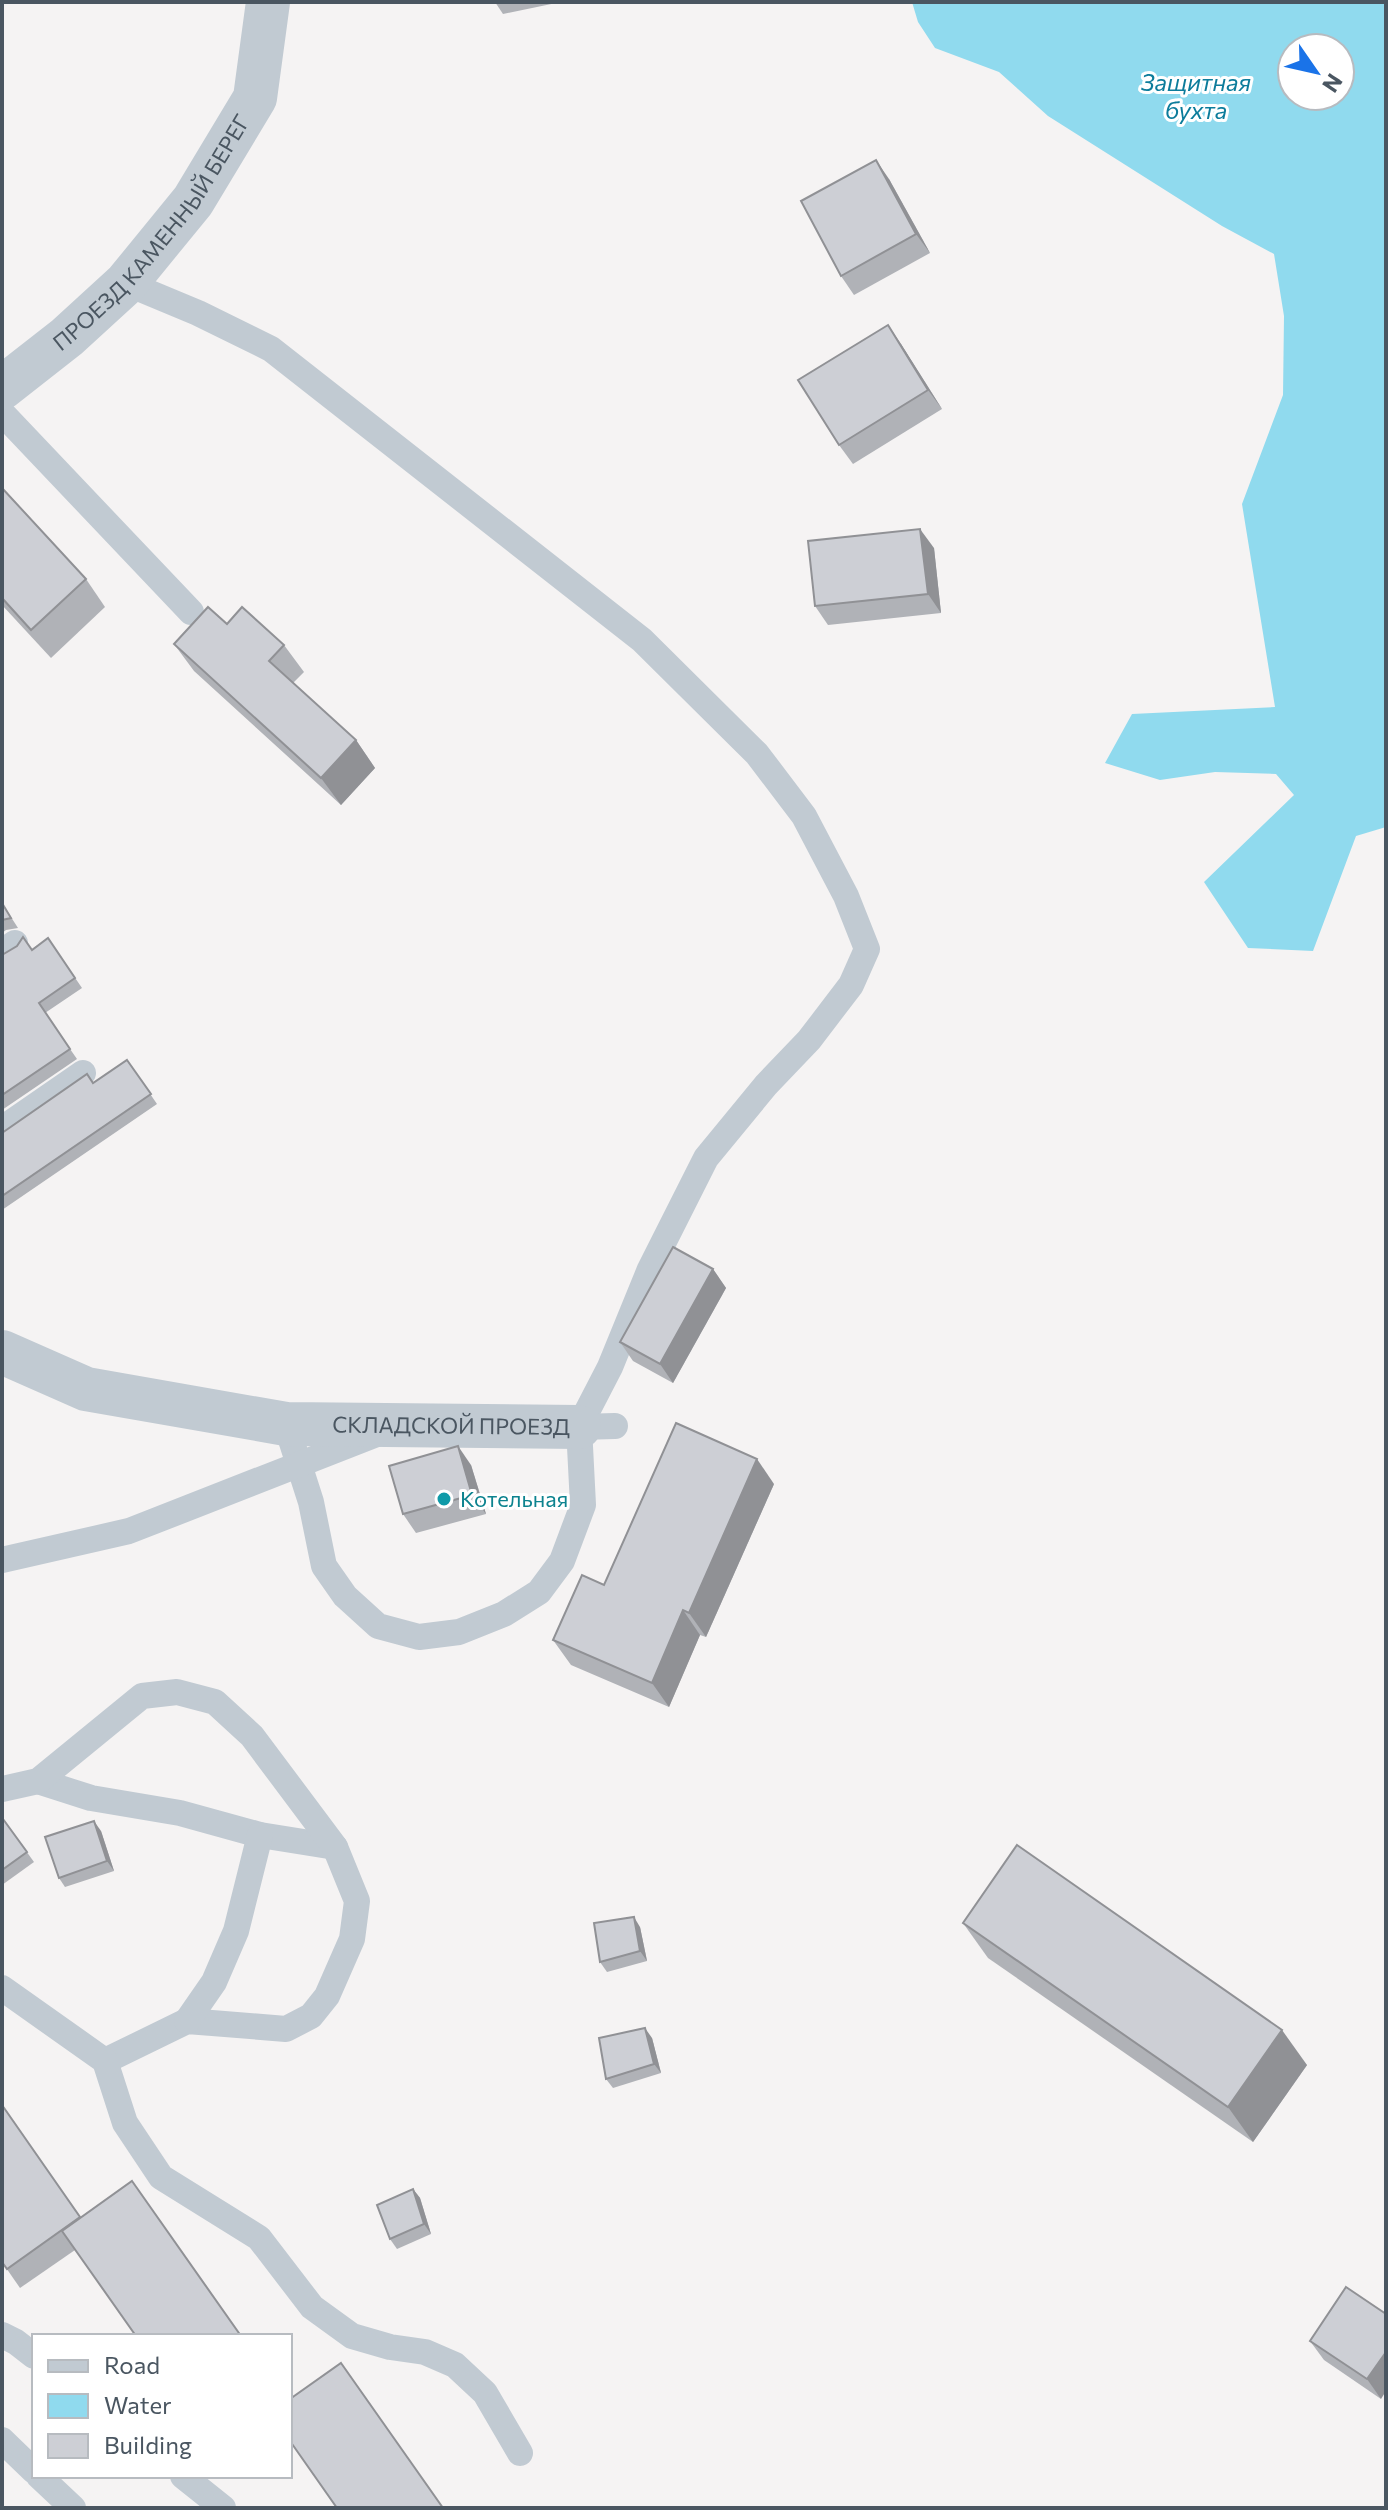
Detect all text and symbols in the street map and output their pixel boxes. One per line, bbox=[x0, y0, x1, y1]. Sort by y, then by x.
north arrow bbox=[1276, 32, 1356, 112]
water label: Защитная бухта bbox=[1141, 67, 1251, 124]
text: N bbox=[1317, 69, 1349, 98]
street label: ПРОЕЗД КАМЕННЫЙ БЕРЕГ bbox=[47, 109, 255, 356]
street label: СКЛАДСКОЙ ПРОЕЗД bbox=[332, 1410, 570, 1440]
place label: Котельная bbox=[460, 1485, 568, 1512]
marker: Котельная bbox=[435, 1490, 453, 1508]
legend bbox=[32, 2334, 292, 2478]
text: Road bbox=[104, 2350, 160, 2379]
text: Water bbox=[104, 2390, 172, 2419]
text: Building bbox=[104, 2430, 192, 2459]

